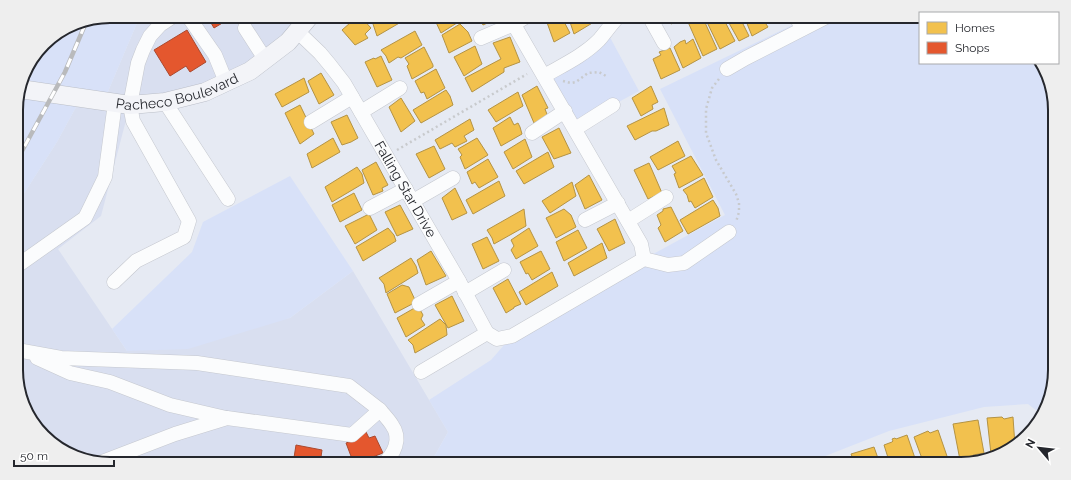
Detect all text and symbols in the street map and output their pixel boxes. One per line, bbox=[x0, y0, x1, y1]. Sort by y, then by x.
legend bbox=[919, 12, 1059, 64]
text: Homes bbox=[955, 21, 995, 35]
text: Shops bbox=[955, 41, 990, 55]
street label: Pacheco Boulevard bbox=[115, 70, 241, 113]
street label: Falling Star Drive bbox=[372, 138, 440, 240]
north arrow bbox=[1019, 428, 1059, 468]
text: N bbox=[1023, 437, 1038, 450]
scale bar bbox=[14, 442, 114, 468]
text: 50 m bbox=[20, 449, 48, 463]

